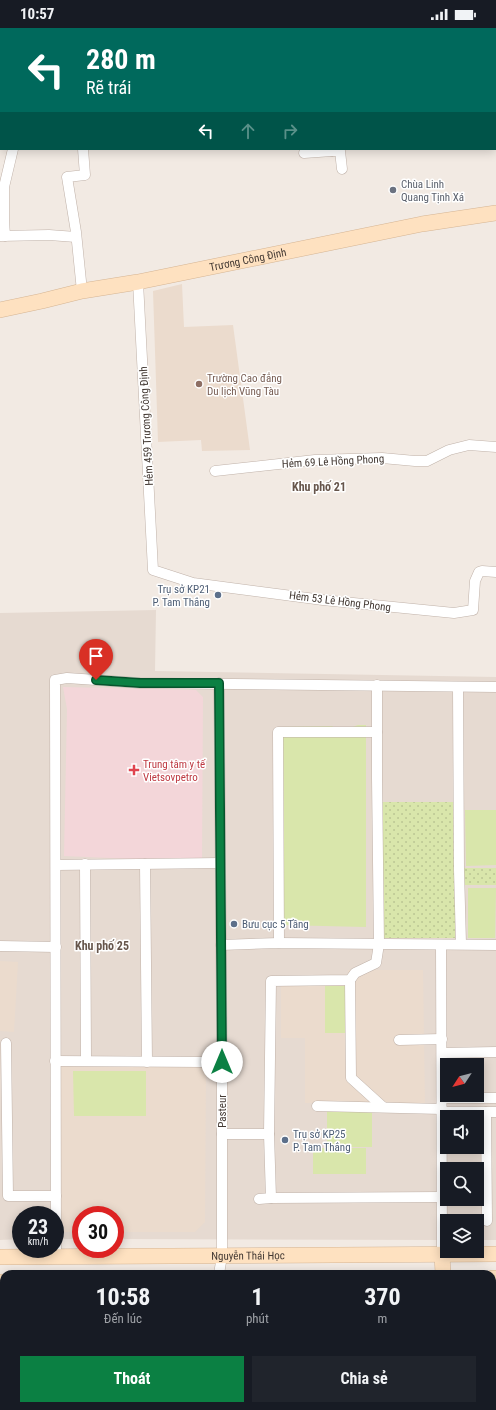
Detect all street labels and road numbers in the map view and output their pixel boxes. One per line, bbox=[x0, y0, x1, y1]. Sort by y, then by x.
street label: Trương Công Định bbox=[208, 246, 288, 274]
street label: Hẻm 459 Trương Công Định bbox=[137, 366, 156, 486]
street label: Hẻm 69 Lê Hồng Phong bbox=[282, 452, 384, 471]
street label: Hẻm 53 Lê Hồng Phong bbox=[288, 589, 392, 614]
street label: Pasteur bbox=[216, 1094, 229, 1128]
street label: Nguyễn Thái Học bbox=[211, 1249, 285, 1263]

